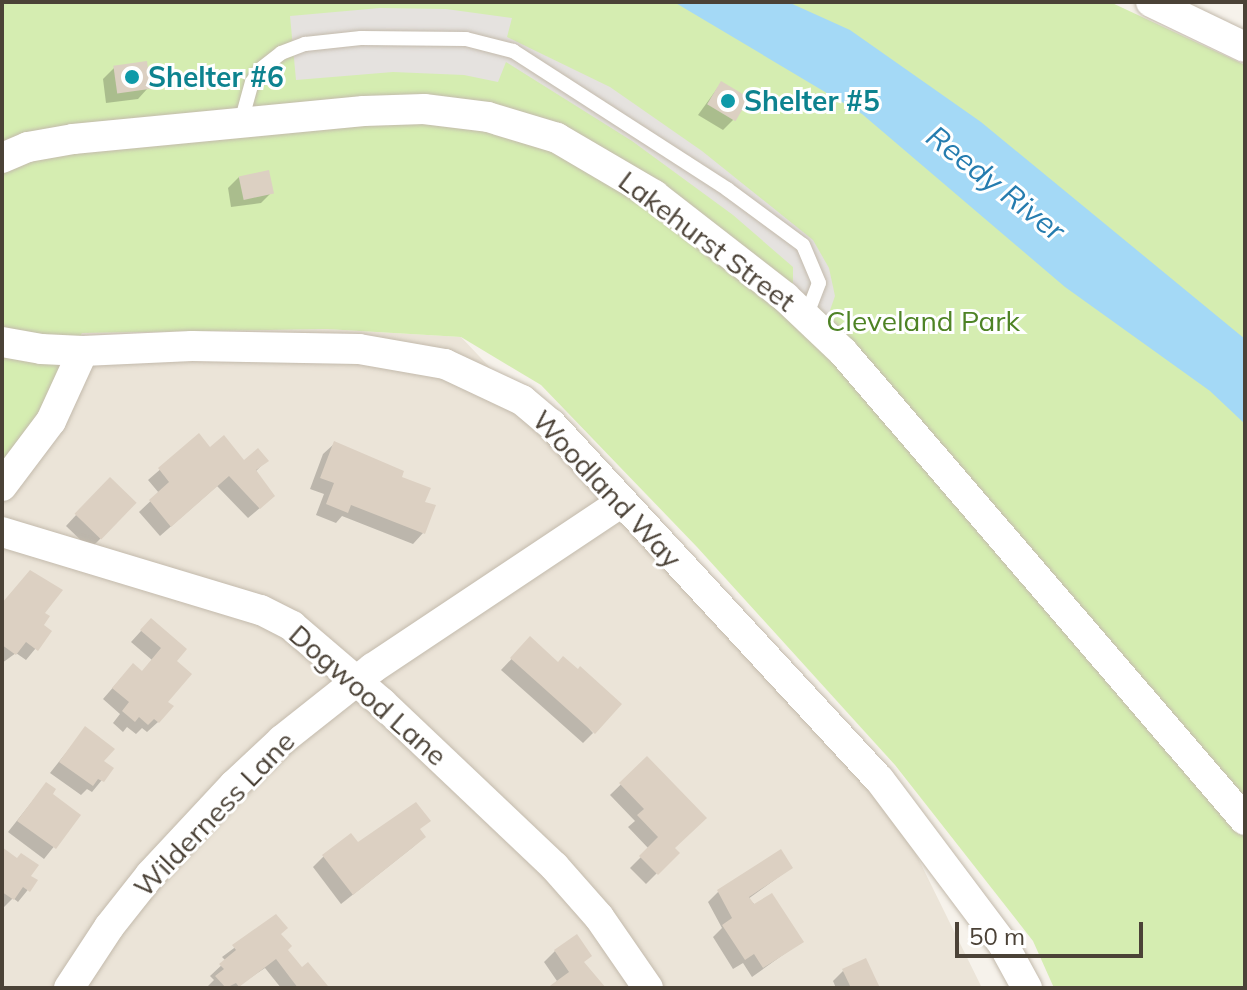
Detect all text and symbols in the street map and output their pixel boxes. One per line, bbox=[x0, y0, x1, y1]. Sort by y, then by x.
place label: Shelter #6 bbox=[148, 60, 284, 94]
marker: Shelter #6 bbox=[123, 68, 141, 86]
place label: Shelter #5 bbox=[744, 84, 880, 118]
marker: Shelter #5 bbox=[719, 92, 737, 110]
water label: Reedy River bbox=[920, 118, 1072, 248]
street label: Lakehurst Street bbox=[612, 164, 802, 318]
park label: Cleveland Park bbox=[826, 304, 1020, 338]
street label: Woodland Way bbox=[525, 403, 689, 575]
street label: Dogwood Lane bbox=[282, 617, 454, 773]
street label: Wilderness Lane bbox=[127, 724, 301, 904]
scale bar bbox=[959, 906, 1147, 956]
text: 50 m bbox=[969, 921, 1025, 951]

